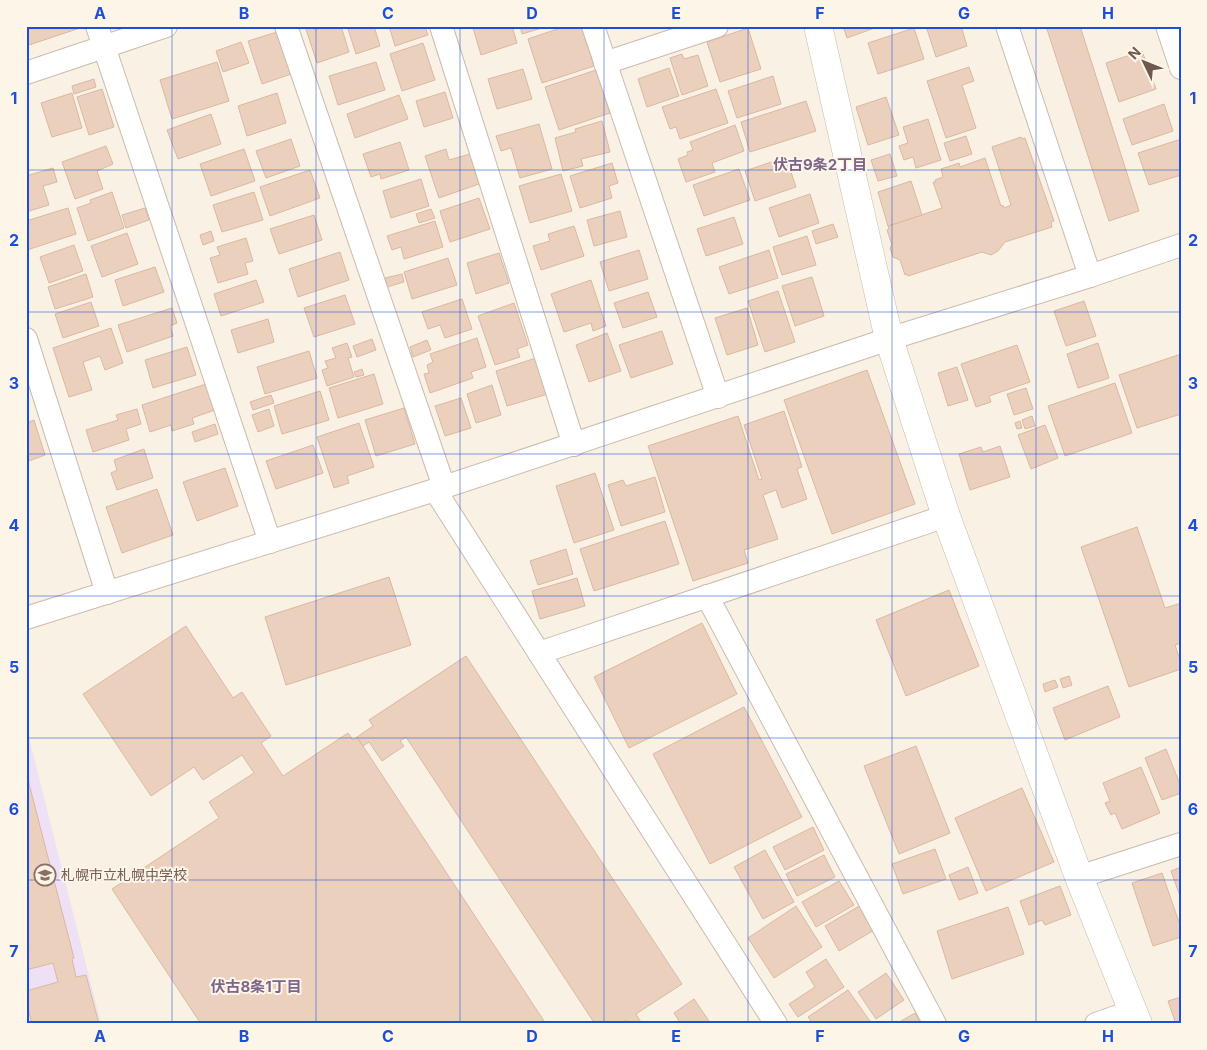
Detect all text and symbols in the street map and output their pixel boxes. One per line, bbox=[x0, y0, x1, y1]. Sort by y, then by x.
text: A bbox=[94, 3, 106, 23]
text: B bbox=[239, 3, 249, 23]
text: C bbox=[382, 3, 394, 23]
text: D bbox=[526, 3, 538, 23]
text: E bbox=[671, 3, 681, 23]
text: F bbox=[815, 3, 825, 23]
text: G bbox=[958, 3, 970, 23]
text: H bbox=[1102, 3, 1114, 23]
north arrow bbox=[1120, 38, 1170, 88]
text: N bbox=[1124, 43, 1144, 62]
text: 1 bbox=[11, 88, 17, 108]
text: 1 bbox=[1190, 88, 1196, 108]
district label: 伏古9条2丁目 bbox=[773, 155, 867, 174]
text: 2 bbox=[9, 230, 19, 250]
text: 2 bbox=[1188, 230, 1198, 250]
text: 3 bbox=[9, 373, 19, 393]
text: 3 bbox=[1188, 373, 1198, 393]
text: 4 bbox=[9, 515, 20, 535]
text: 4 bbox=[1188, 515, 1199, 535]
text: 5 bbox=[9, 657, 19, 677]
text: 5 bbox=[1188, 657, 1198, 677]
text: 6 bbox=[9, 799, 19, 819]
text: 6 bbox=[1188, 799, 1198, 819]
school or university icon: 札幌市立札幌中学校 bbox=[33, 863, 57, 887]
place label: 札幌市立札幌中学校 bbox=[61, 866, 187, 883]
text: 7 bbox=[9, 941, 19, 961]
text: 7 bbox=[1188, 941, 1198, 961]
district label: 伏古8条1丁目 bbox=[210, 977, 302, 996]
text: A bbox=[94, 1026, 106, 1046]
text: B bbox=[239, 1026, 249, 1046]
text: C bbox=[382, 1026, 394, 1046]
text: D bbox=[526, 1026, 538, 1046]
text: E bbox=[671, 1026, 681, 1046]
text: F bbox=[815, 1026, 825, 1046]
text: G bbox=[958, 1026, 970, 1046]
text: H bbox=[1102, 1026, 1114, 1046]

